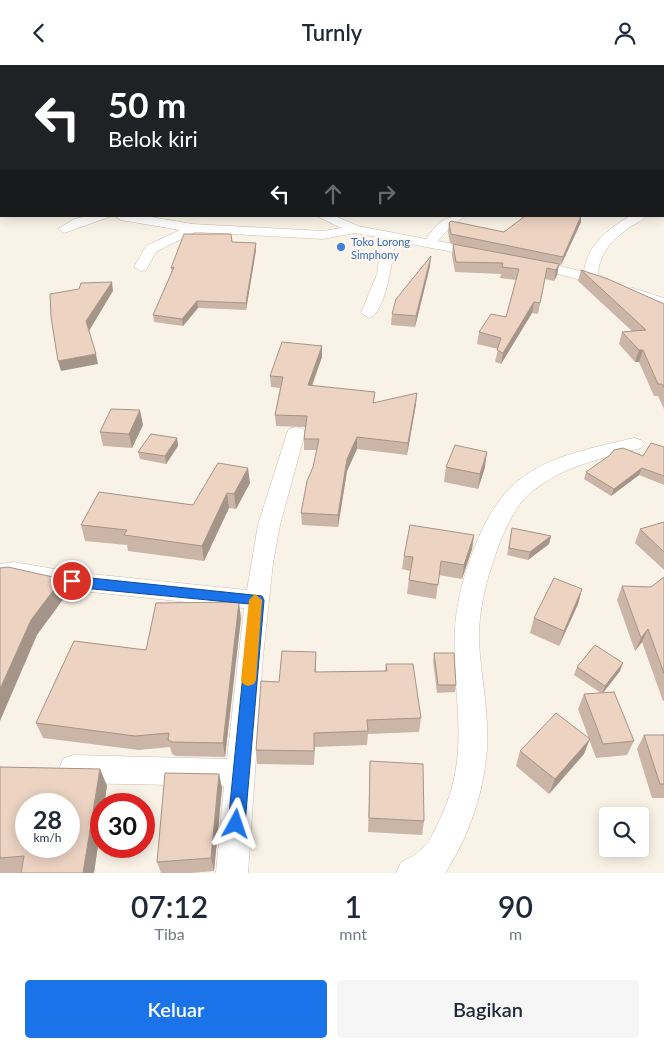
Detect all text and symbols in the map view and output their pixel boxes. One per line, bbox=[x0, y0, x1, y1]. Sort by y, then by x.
icon: back bbox=[25, 19, 53, 47]
text: Turnly bbox=[302, 19, 362, 46]
icon: person bbox=[611, 19, 639, 47]
text: 50 m bbox=[108, 83, 186, 125]
icon: left bbox=[25, 85, 90, 150]
text: Belok kiri bbox=[108, 125, 198, 152]
icon: left bbox=[266, 180, 294, 208]
icon: ahead bbox=[319, 180, 347, 208]
icon: right bbox=[372, 180, 400, 208]
place label: Toko Lorong Simphony bbox=[351, 235, 410, 261]
marker: Toko Lorong Simphony bbox=[335, 241, 347, 253]
pin bbox=[51, 560, 93, 602]
icon: arrive bbox=[58, 567, 86, 595]
speed limit sign: 30 bbox=[90, 793, 155, 858]
position arrow bbox=[209, 797, 261, 849]
text: 28 bbox=[33, 804, 62, 834]
map controls bbox=[599, 807, 649, 857]
button: search bbox=[599, 807, 649, 857]
text: km/h bbox=[33, 830, 62, 845]
text: 07:12 bbox=[131, 888, 208, 924]
text: 1 bbox=[344, 888, 362, 924]
text: 90 bbox=[498, 888, 533, 924]
text: Tiba bbox=[155, 924, 185, 943]
text: mnt bbox=[339, 924, 367, 943]
text: m bbox=[509, 924, 522, 943]
button: Keluar bbox=[25, 980, 327, 1038]
button: Bagikan bbox=[337, 980, 639, 1038]

